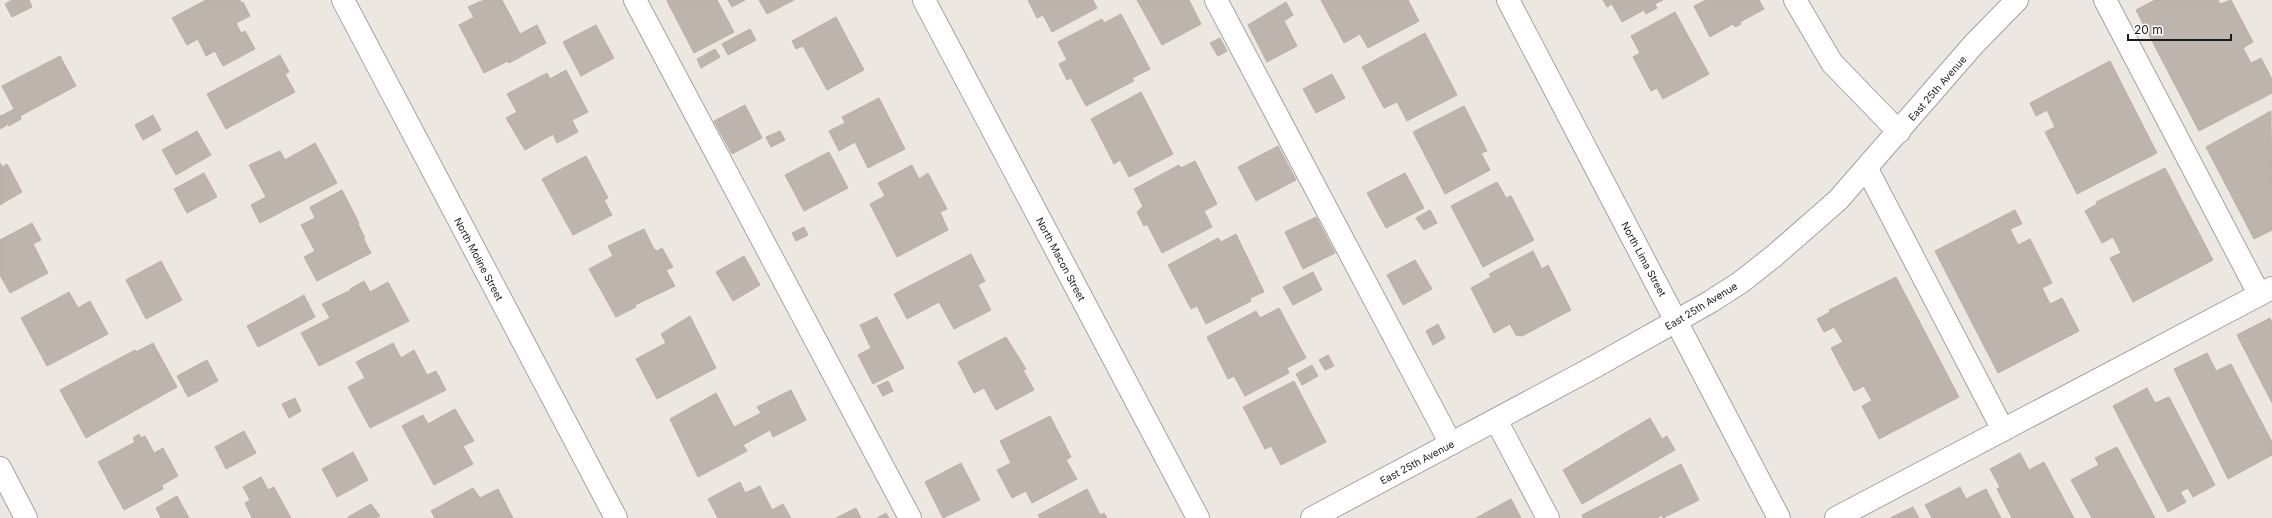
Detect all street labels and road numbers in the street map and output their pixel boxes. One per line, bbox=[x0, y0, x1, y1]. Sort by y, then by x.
street label: East 25th Avenue bbox=[1905, 53, 1969, 123]
street label: North Macon Street bbox=[1034, 215, 1088, 303]
street label: North Moline Street bbox=[452, 216, 506, 303]
street label: North Lima Street bbox=[1619, 220, 1669, 299]
street label: East 25th Avenue bbox=[1663, 280, 1740, 332]
street label: East 25th Avenue bbox=[1378, 437, 1456, 487]

